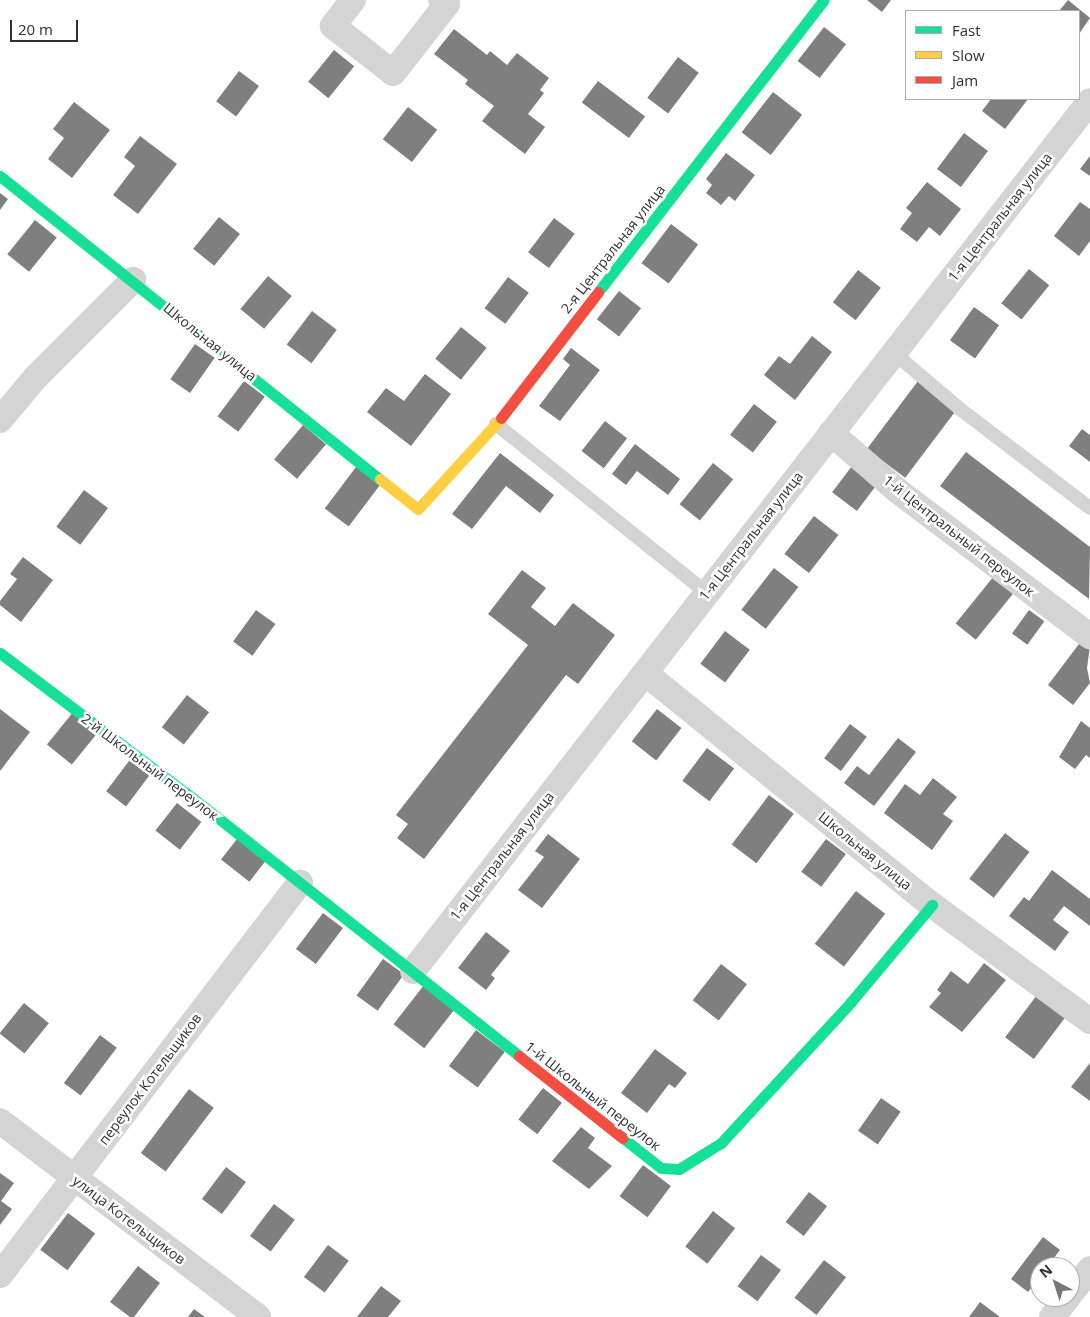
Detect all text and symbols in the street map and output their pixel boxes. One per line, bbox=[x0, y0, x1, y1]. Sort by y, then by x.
scale bar bbox=[12, 10, 80, 42]
legend bbox=[905, 10, 1080, 100]
text: 20 m bbox=[18, 19, 53, 39]
text: Fast bbox=[952, 20, 981, 40]
text: Slow bbox=[952, 45, 985, 65]
text: Jam bbox=[952, 70, 978, 90]
street label: 1-я Центральная улица bbox=[945, 149, 1055, 285]
street label: 2-я Центральная улица bbox=[558, 181, 668, 317]
street label: Школьная улица bbox=[160, 299, 260, 385]
street label: 1-я Центральная улица bbox=[696, 468, 806, 604]
street label: 1-й Центральный переулок bbox=[880, 472, 1038, 600]
street label: 2-й Школьный переулок bbox=[78, 710, 222, 824]
street label: 1-я Центральная улица bbox=[447, 788, 557, 924]
street label: Школьная улица bbox=[815, 808, 915, 894]
street label: переулок Котельщиков bbox=[95, 1010, 205, 1148]
street label: 1-й Школьный переулок bbox=[522, 1038, 664, 1154]
street label: улица Котельщиков bbox=[69, 1172, 189, 1268]
north arrow bbox=[1030, 1257, 1080, 1307]
text: N bbox=[1035, 1260, 1056, 1282]

